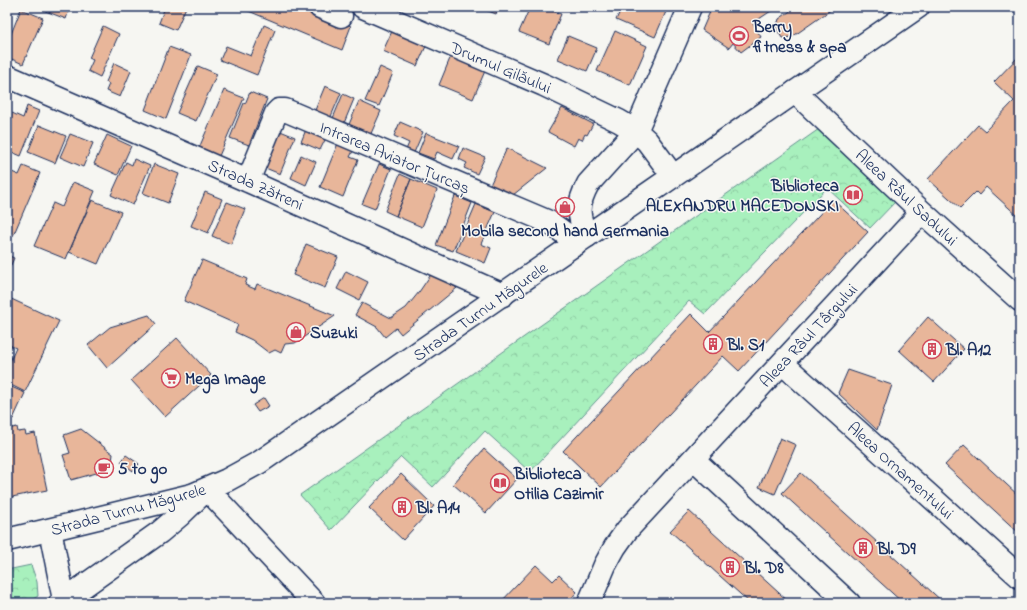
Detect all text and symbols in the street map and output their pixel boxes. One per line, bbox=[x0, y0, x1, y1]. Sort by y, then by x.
place label: Berry fitness & spa bbox=[752, 15, 846, 60]
sports icon: Berry fitness & spa bbox=[728, 25, 750, 47]
street label: Drumul Gilăului bbox=[445, 35, 555, 101]
street label: Intrarea Aviator Țurcaș bbox=[315, 115, 474, 201]
street label: Aleea Râul Sadului bbox=[849, 144, 963, 252]
street label: Strada Zătreni bbox=[204, 153, 307, 218]
place label: Biblioteca ALEXANDRU MACEDONSKI bbox=[646, 174, 839, 219]
library icon: Biblioteca ALEXANDRU MACEDONSKI bbox=[842, 184, 864, 206]
shop icon: Mobila second hand Germania bbox=[554, 196, 576, 218]
place label: Mobila second hand Germania bbox=[461, 219, 669, 244]
street label: Strada Turnu Măgurele bbox=[408, 256, 555, 370]
street label: Aleea Râul Târgului bbox=[754, 278, 866, 395]
shop icon: Suzuki bbox=[285, 321, 307, 343]
place label: Suzuki bbox=[310, 321, 358, 346]
building icon: Bl. S1 bbox=[702, 333, 724, 355]
place label: Bl. S1 bbox=[726, 333, 765, 358]
building icon: Bl. A12 bbox=[921, 338, 943, 360]
place label: Bl. A12 bbox=[945, 338, 992, 363]
supermarket icon: Mega Image bbox=[160, 367, 182, 389]
place label: Mega Image bbox=[185, 367, 267, 394]
street label: Aleea Ornamentului bbox=[841, 416, 959, 526]
cafe icon: 5 to go bbox=[93, 457, 115, 479]
place label: 5 to go bbox=[118, 457, 167, 484]
place label: Biblioteca Otilia Cazimir bbox=[513, 462, 604, 507]
library icon: Biblioteca Otilia Cazimir bbox=[489, 472, 511, 494]
street label: Strada Turnu Măgurele bbox=[48, 478, 210, 545]
building icon: Bl. A14 bbox=[391, 496, 413, 518]
place label: Bl. A14 bbox=[415, 496, 461, 521]
building icon: Bl. D9 bbox=[852, 537, 874, 559]
place label: Bl. D9 bbox=[876, 537, 916, 562]
building icon: Bl. D8 bbox=[719, 556, 741, 578]
place label: Bl. D8 bbox=[743, 556, 784, 581]

